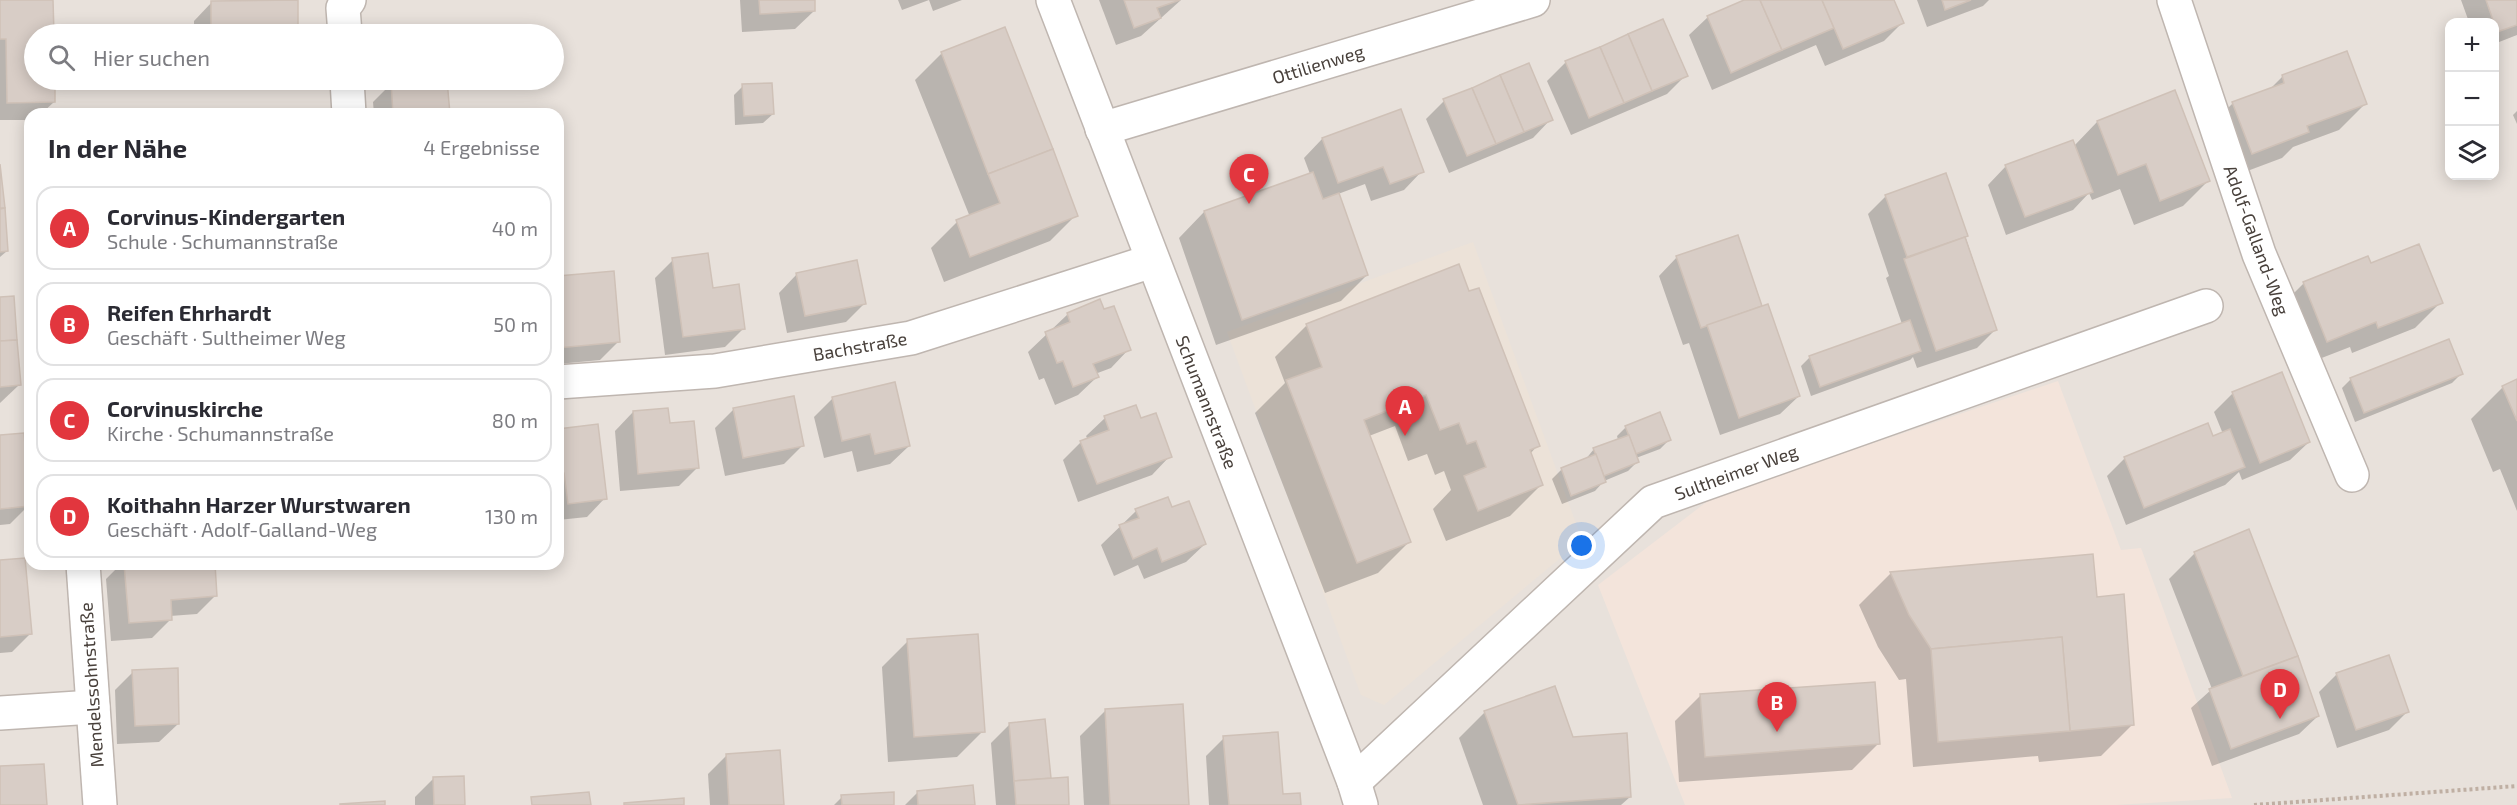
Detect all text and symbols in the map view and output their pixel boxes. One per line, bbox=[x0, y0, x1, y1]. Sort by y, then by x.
map controls bbox=[2445, 18, 2499, 180]
button: + bbox=[2445, 18, 2499, 72]
search box bbox=[24, 24, 564, 90]
street label: Ottilienweg bbox=[1270, 40, 1366, 88]
icon: search bbox=[45, 41, 78, 74]
text: Hier suchen bbox=[93, 44, 210, 70]
button: − bbox=[2445, 72, 2499, 126]
button: layers bbox=[2445, 126, 2499, 180]
text: In der Nähe bbox=[48, 132, 187, 163]
text: 4 Ergebnisse bbox=[423, 135, 540, 159]
pin: C bbox=[1230, 154, 1268, 204]
street label: Adolf-Galland-Weg bbox=[2220, 162, 2294, 318]
text: Corvinus-Kindergarten bbox=[107, 203, 345, 229]
text: A bbox=[63, 216, 76, 240]
text: 40 m bbox=[492, 216, 538, 240]
text: Schule · Schumannstraße bbox=[107, 229, 338, 253]
text: Reifen Ehrhardt bbox=[107, 299, 271, 325]
text: B bbox=[63, 312, 76, 336]
text: 50 m bbox=[493, 312, 538, 336]
text: Geschäft · Sultheimer Weg bbox=[107, 325, 346, 349]
street label: Bachstraße bbox=[811, 327, 909, 365]
street label: Schumannstraße bbox=[1171, 332, 1243, 472]
pin: A bbox=[1386, 386, 1424, 436]
text: Corvinuskirche bbox=[107, 395, 263, 421]
text: C bbox=[64, 408, 75, 432]
text: 80 m bbox=[492, 408, 538, 432]
text: Kirche · Schumannstraße bbox=[107, 421, 334, 445]
street label: Sultheimer Weg bbox=[1671, 440, 1801, 504]
text: Koithahn Harzer Wurstwaren bbox=[107, 491, 411, 517]
text: D bbox=[63, 504, 76, 528]
text: 130 m bbox=[485, 504, 538, 528]
text: Geschäft · Adolf-Galland-Weg bbox=[107, 517, 377, 541]
your location bbox=[1567, 531, 1596, 560]
street label: Mendelssohnstraße bbox=[74, 602, 108, 768]
pin: D bbox=[2260, 670, 2300, 719]
pin: B bbox=[1758, 682, 1796, 732]

